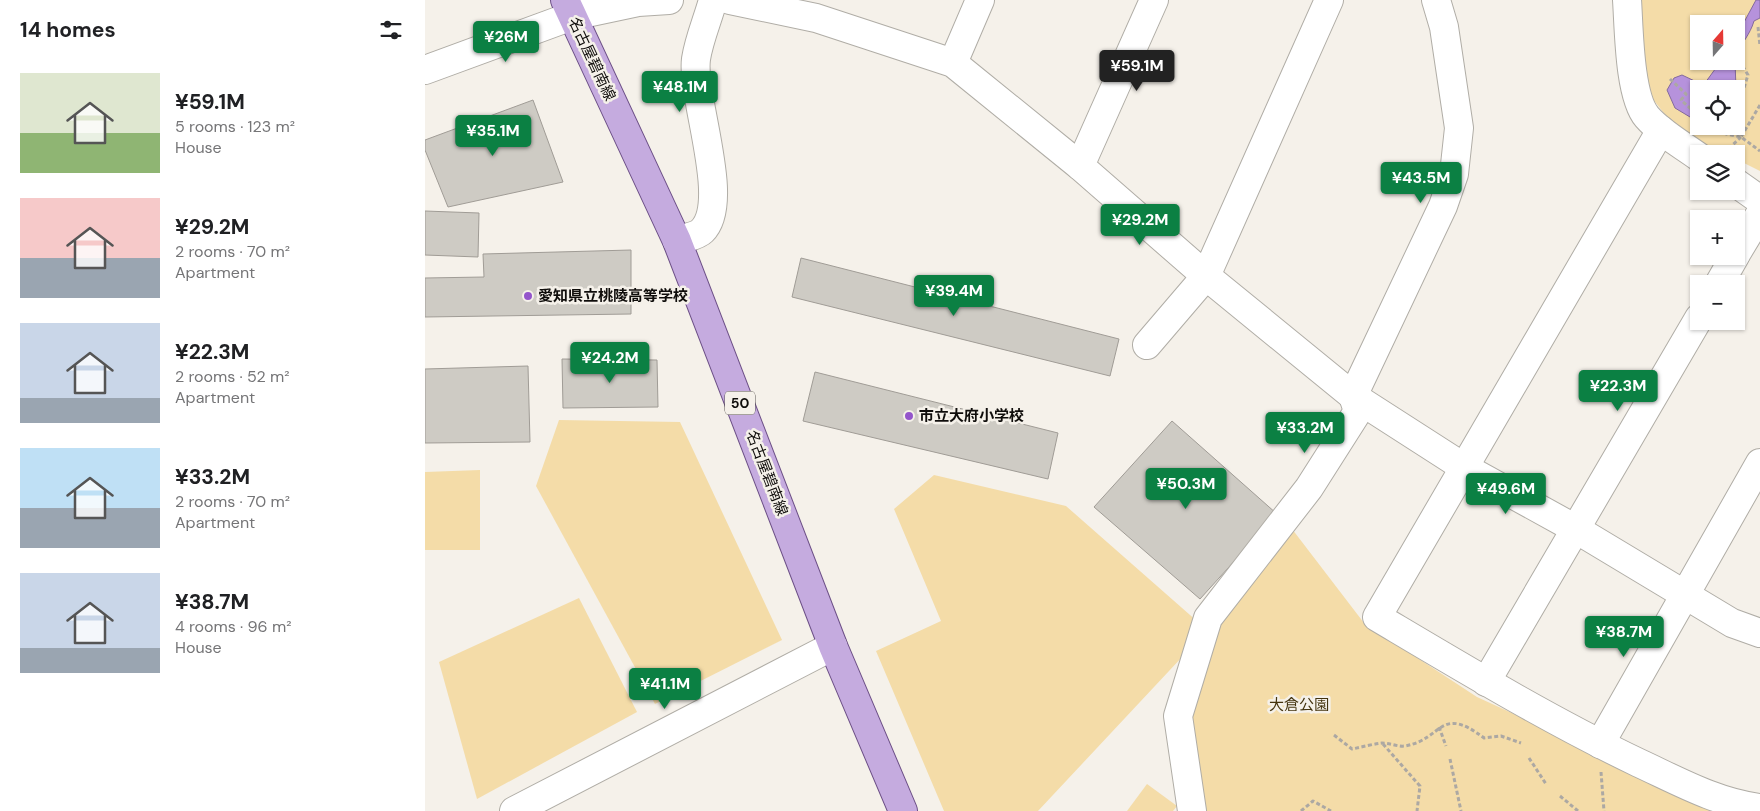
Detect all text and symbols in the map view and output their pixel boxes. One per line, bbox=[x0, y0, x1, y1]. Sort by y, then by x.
street label: 名古屋碧南線 bbox=[564, 14, 620, 104]
north arrow bbox=[1690, 15, 1745, 70]
map controls bbox=[1690, 15, 1745, 330]
text: 14 homes bbox=[20, 16, 116, 44]
icon: filters bbox=[377, 16, 405, 44]
pin: ¥26M bbox=[476, 20, 536, 63]
text: ¥26M bbox=[484, 26, 528, 47]
pin: ¥59.1M bbox=[1096, 49, 1178, 92]
text: ¥59.1M bbox=[1110, 55, 1164, 76]
pin: ¥48.1M bbox=[639, 70, 721, 113]
text: ¥48.1M bbox=[653, 76, 707, 97]
button: locate bbox=[1690, 80, 1745, 135]
text: ¥59.1M bbox=[175, 88, 245, 116]
icon: home bbox=[60, 93, 120, 153]
pin: ¥35.1M bbox=[452, 114, 534, 157]
text: 5 rooms · 123 m² bbox=[175, 116, 295, 137]
text: ¥35.1M bbox=[466, 120, 520, 141]
text: House bbox=[175, 137, 222, 158]
button: layers bbox=[1690, 145, 1745, 200]
pin: ¥43.5M bbox=[1380, 162, 1462, 204]
text: ¥43.5M bbox=[1392, 167, 1450, 188]
pin: ¥29.2M bbox=[1099, 204, 1181, 246]
text: ¥29.2M bbox=[1112, 209, 1168, 230]
button: + bbox=[1690, 210, 1745, 265]
text: ¥29.2M bbox=[175, 213, 249, 241]
icon: home bbox=[60, 218, 120, 278]
text: 2 rooms · 70 m² bbox=[175, 241, 290, 262]
text: Apartment bbox=[175, 262, 255, 283]
pin: ¥39.4M bbox=[913, 274, 995, 317]
button: − bbox=[1690, 275, 1745, 330]
text: ¥39.4M bbox=[925, 280, 983, 301]
place label: 愛知県立桃陵高等学校 bbox=[538, 286, 688, 306]
marker: 愛知県立桃陵高等学校 bbox=[522, 290, 534, 302]
text: ¥22.3M bbox=[175, 338, 249, 366]
pin: ¥24.2M bbox=[569, 342, 651, 384]
icon: home bbox=[60, 343, 120, 403]
text: ¥24.2M bbox=[581, 347, 639, 368]
text: 2 rooms · 52 m² bbox=[175, 366, 290, 387]
pin: ¥22.3M bbox=[1577, 370, 1659, 412]
text: ¥22.3M bbox=[1590, 375, 1646, 396]
text: Apartment bbox=[175, 387, 255, 408]
road number: 50 bbox=[725, 392, 755, 414]
place label: 市立大府小学校 bbox=[919, 406, 1024, 426]
marker: 市立大府小学校 bbox=[903, 410, 915, 422]
pin: ¥33.2M bbox=[1264, 412, 1346, 454]
text: ¥33.2M bbox=[1276, 417, 1334, 438]
street label: 名古屋碧南線 bbox=[742, 427, 792, 519]
text: ¥33.2M bbox=[175, 463, 250, 491]
icon: home bbox=[60, 468, 120, 528]
pin: ¥50.3M bbox=[1145, 468, 1227, 510]
pin: ¥49.6M bbox=[1465, 472, 1547, 515]
text: ¥50.3M bbox=[1157, 473, 1215, 494]
text: ¥49.6M bbox=[1477, 478, 1535, 499]
text: 2 rooms · 70 m² bbox=[175, 491, 290, 512]
text: Apartment bbox=[175, 512, 255, 533]
text: ¥38.7M bbox=[175, 588, 249, 616]
icon: home bbox=[60, 593, 120, 653]
text: 4 rooms · 96 m² bbox=[175, 616, 291, 637]
pin: ¥38.7M bbox=[1583, 616, 1665, 658]
text: ¥38.7M bbox=[1596, 621, 1652, 642]
text: House bbox=[175, 637, 222, 658]
pin: ¥41.1M bbox=[624, 668, 706, 710]
text: ¥41.1M bbox=[640, 673, 690, 694]
park label: 大倉公園 bbox=[1269, 695, 1329, 715]

